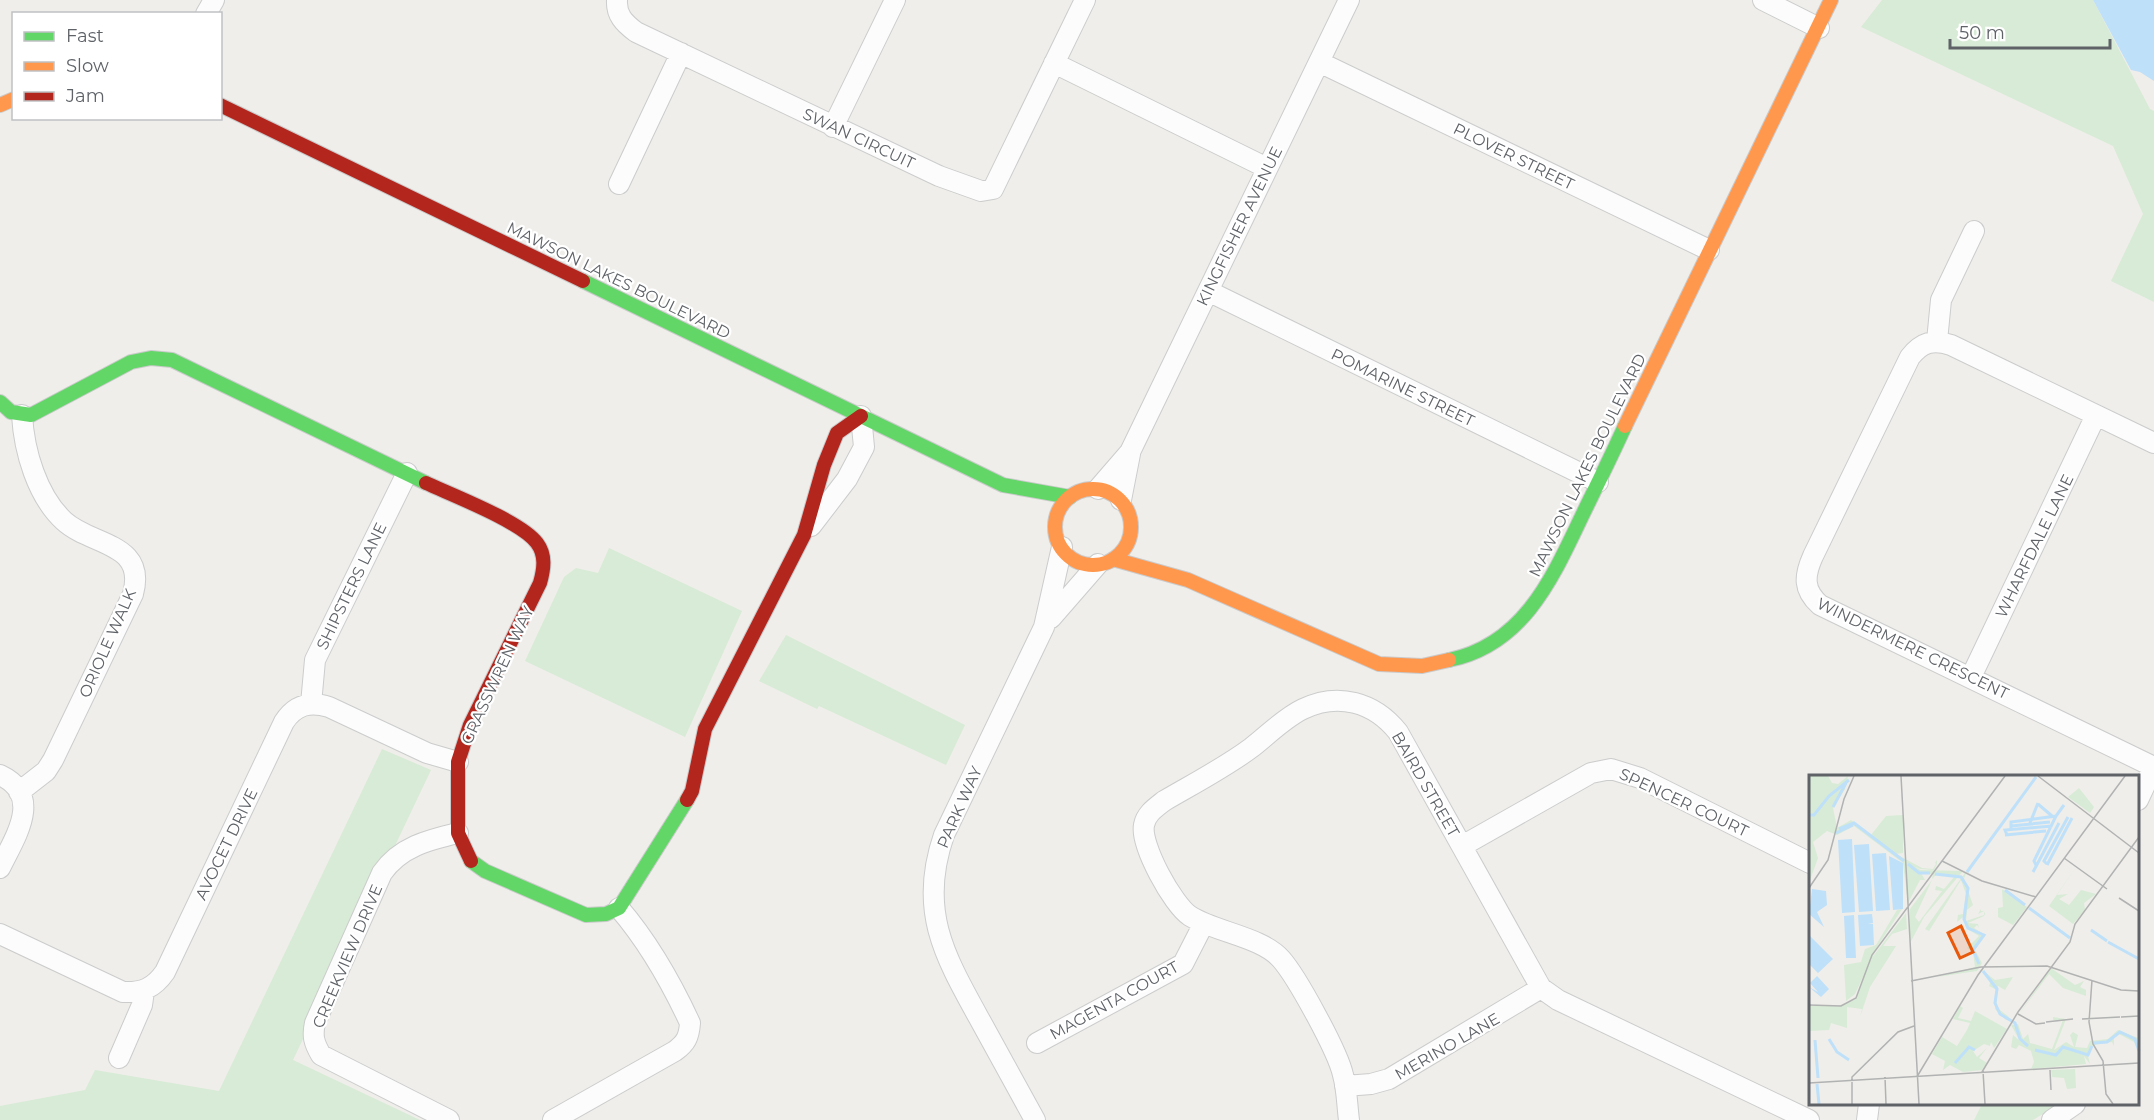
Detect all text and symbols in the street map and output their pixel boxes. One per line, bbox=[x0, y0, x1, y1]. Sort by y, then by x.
legend bbox=[12, 12, 222, 120]
scale bar bbox=[1950, 12, 2110, 50]
text: 50 m bbox=[1959, 22, 2005, 44]
text: Fast bbox=[66, 25, 104, 47]
text: Slow bbox=[66, 55, 109, 77]
text: Jam bbox=[65, 85, 105, 107]
street label: SWAN CIRCUIT bbox=[800, 104, 919, 173]
street label: PLOVER STREET bbox=[1450, 119, 1578, 194]
street label: KINGFISHER AVENUE bbox=[1193, 144, 1286, 309]
street label: MAWSON LAKES BOULEVARD bbox=[504, 218, 734, 343]
street label: POMARINE STREET bbox=[1328, 344, 1478, 431]
street label: MAWSON LAKES BOULEVARD bbox=[1525, 350, 1650, 580]
street label: WHARFDALE LANE bbox=[1991, 471, 2077, 621]
street label: SHIPSTERS LANE bbox=[312, 520, 390, 653]
street label: ORIOLE WALK bbox=[75, 585, 140, 701]
street label: WINDERMERE CRESCENT bbox=[1814, 594, 2013, 704]
street label: GRASSWREN WAY bbox=[457, 602, 538, 747]
street label: BAIRD STREET bbox=[1388, 728, 1464, 841]
street label: PARK WAY bbox=[933, 763, 986, 851]
street label: SPENCER COURT bbox=[1616, 764, 1752, 841]
inset map bbox=[1809, 775, 2139, 1105]
street label: AVOCET DRIVE bbox=[191, 785, 262, 903]
street label: CREEKVIEW DRIVE bbox=[309, 881, 386, 1031]
street label: MAGENTA COURT bbox=[1046, 957, 1183, 1044]
street label: MERINO LANE bbox=[1392, 1009, 1503, 1084]

